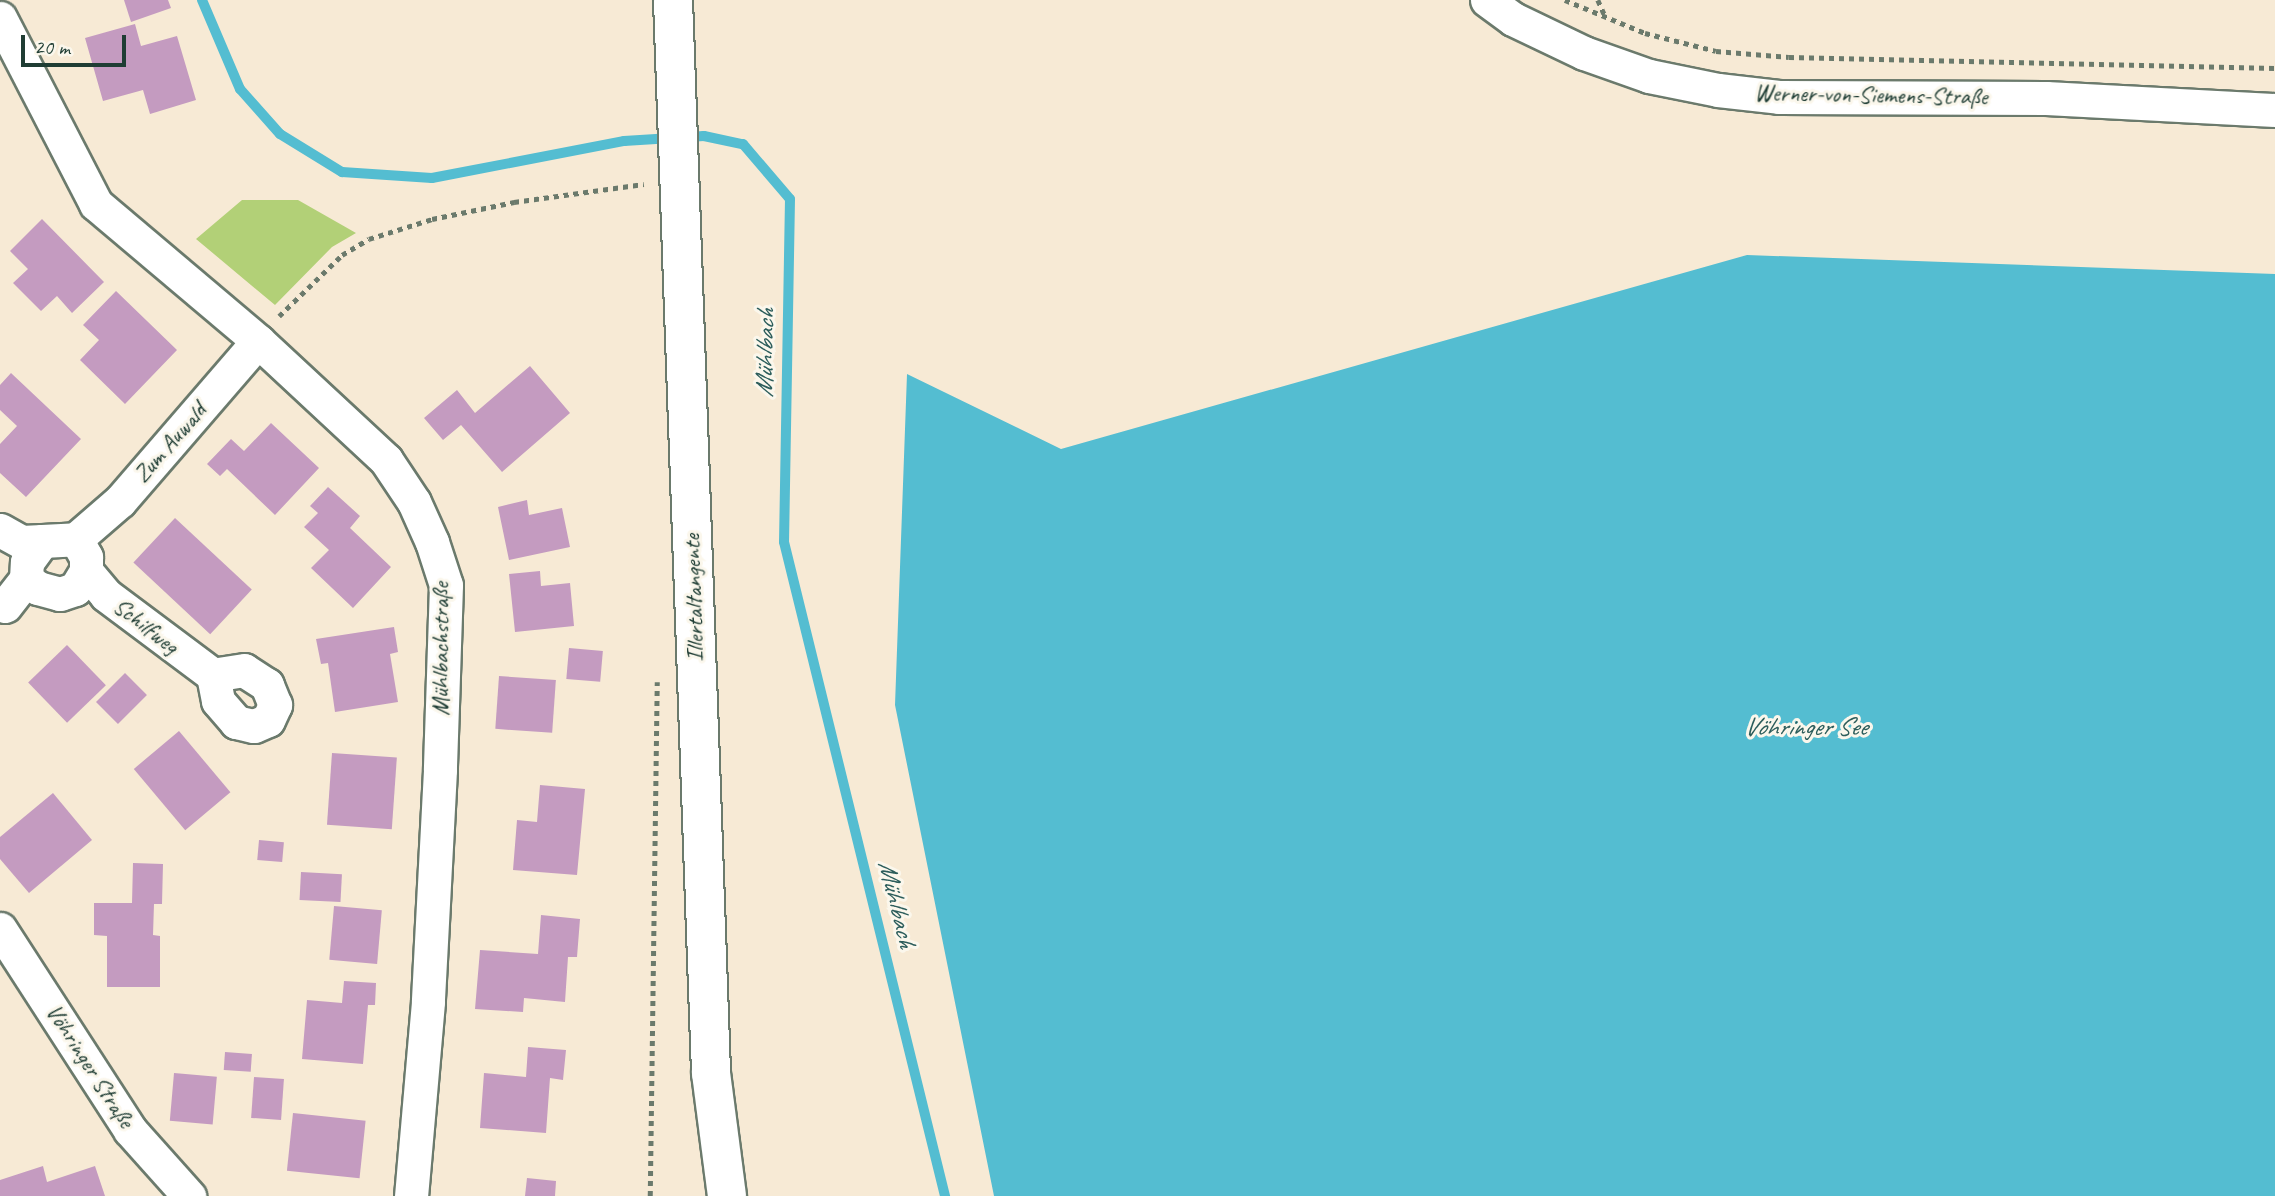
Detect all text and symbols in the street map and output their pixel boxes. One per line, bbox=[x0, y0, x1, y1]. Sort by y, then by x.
scale bar bbox=[24, 21, 130, 65]
text: 20 m bbox=[34, 34, 70, 60]
street label: Werner-von-Siemens-Straße bbox=[1754, 79, 1988, 111]
water label: Mühlbach bbox=[749, 308, 781, 398]
street label: Zum Auwald bbox=[128, 397, 212, 489]
street label: Illertaltangente bbox=[677, 534, 711, 662]
street label: Mühlbachstraße bbox=[427, 582, 455, 716]
street label: Schilfweg bbox=[108, 592, 184, 660]
water label: Vöhringer See bbox=[1744, 711, 1866, 743]
water label: Mühlbach bbox=[871, 857, 923, 951]
street label: Vöhringer Straße bbox=[39, 998, 141, 1134]

